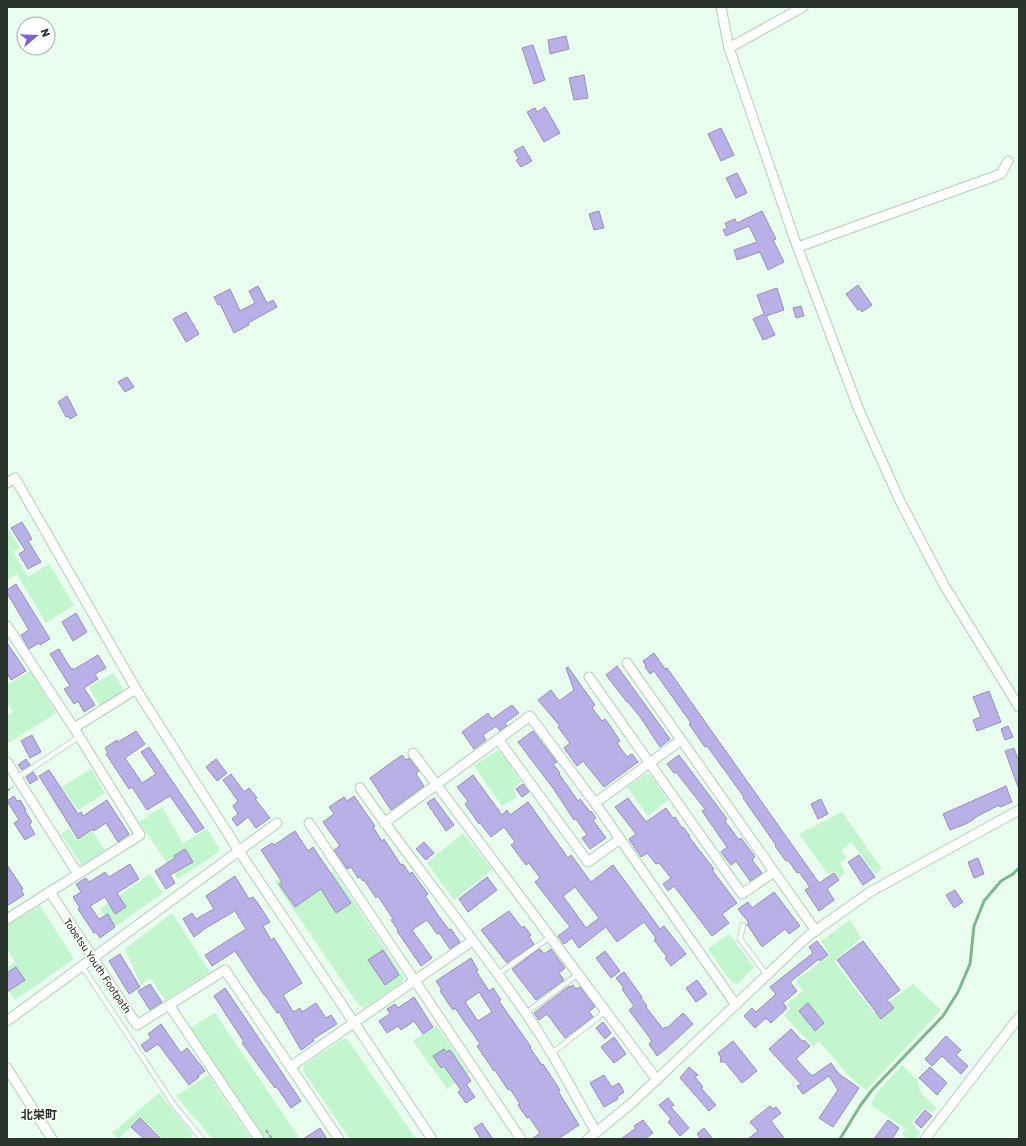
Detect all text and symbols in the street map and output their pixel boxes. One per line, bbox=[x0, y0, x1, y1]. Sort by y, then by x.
north arrow bbox=[16, 16, 56, 56]
text: N bbox=[38, 27, 52, 39]
street label: Tobetsu Youth Footpath bbox=[61, 916, 133, 1016]
district label: 北栄町 bbox=[21, 1108, 57, 1122]

